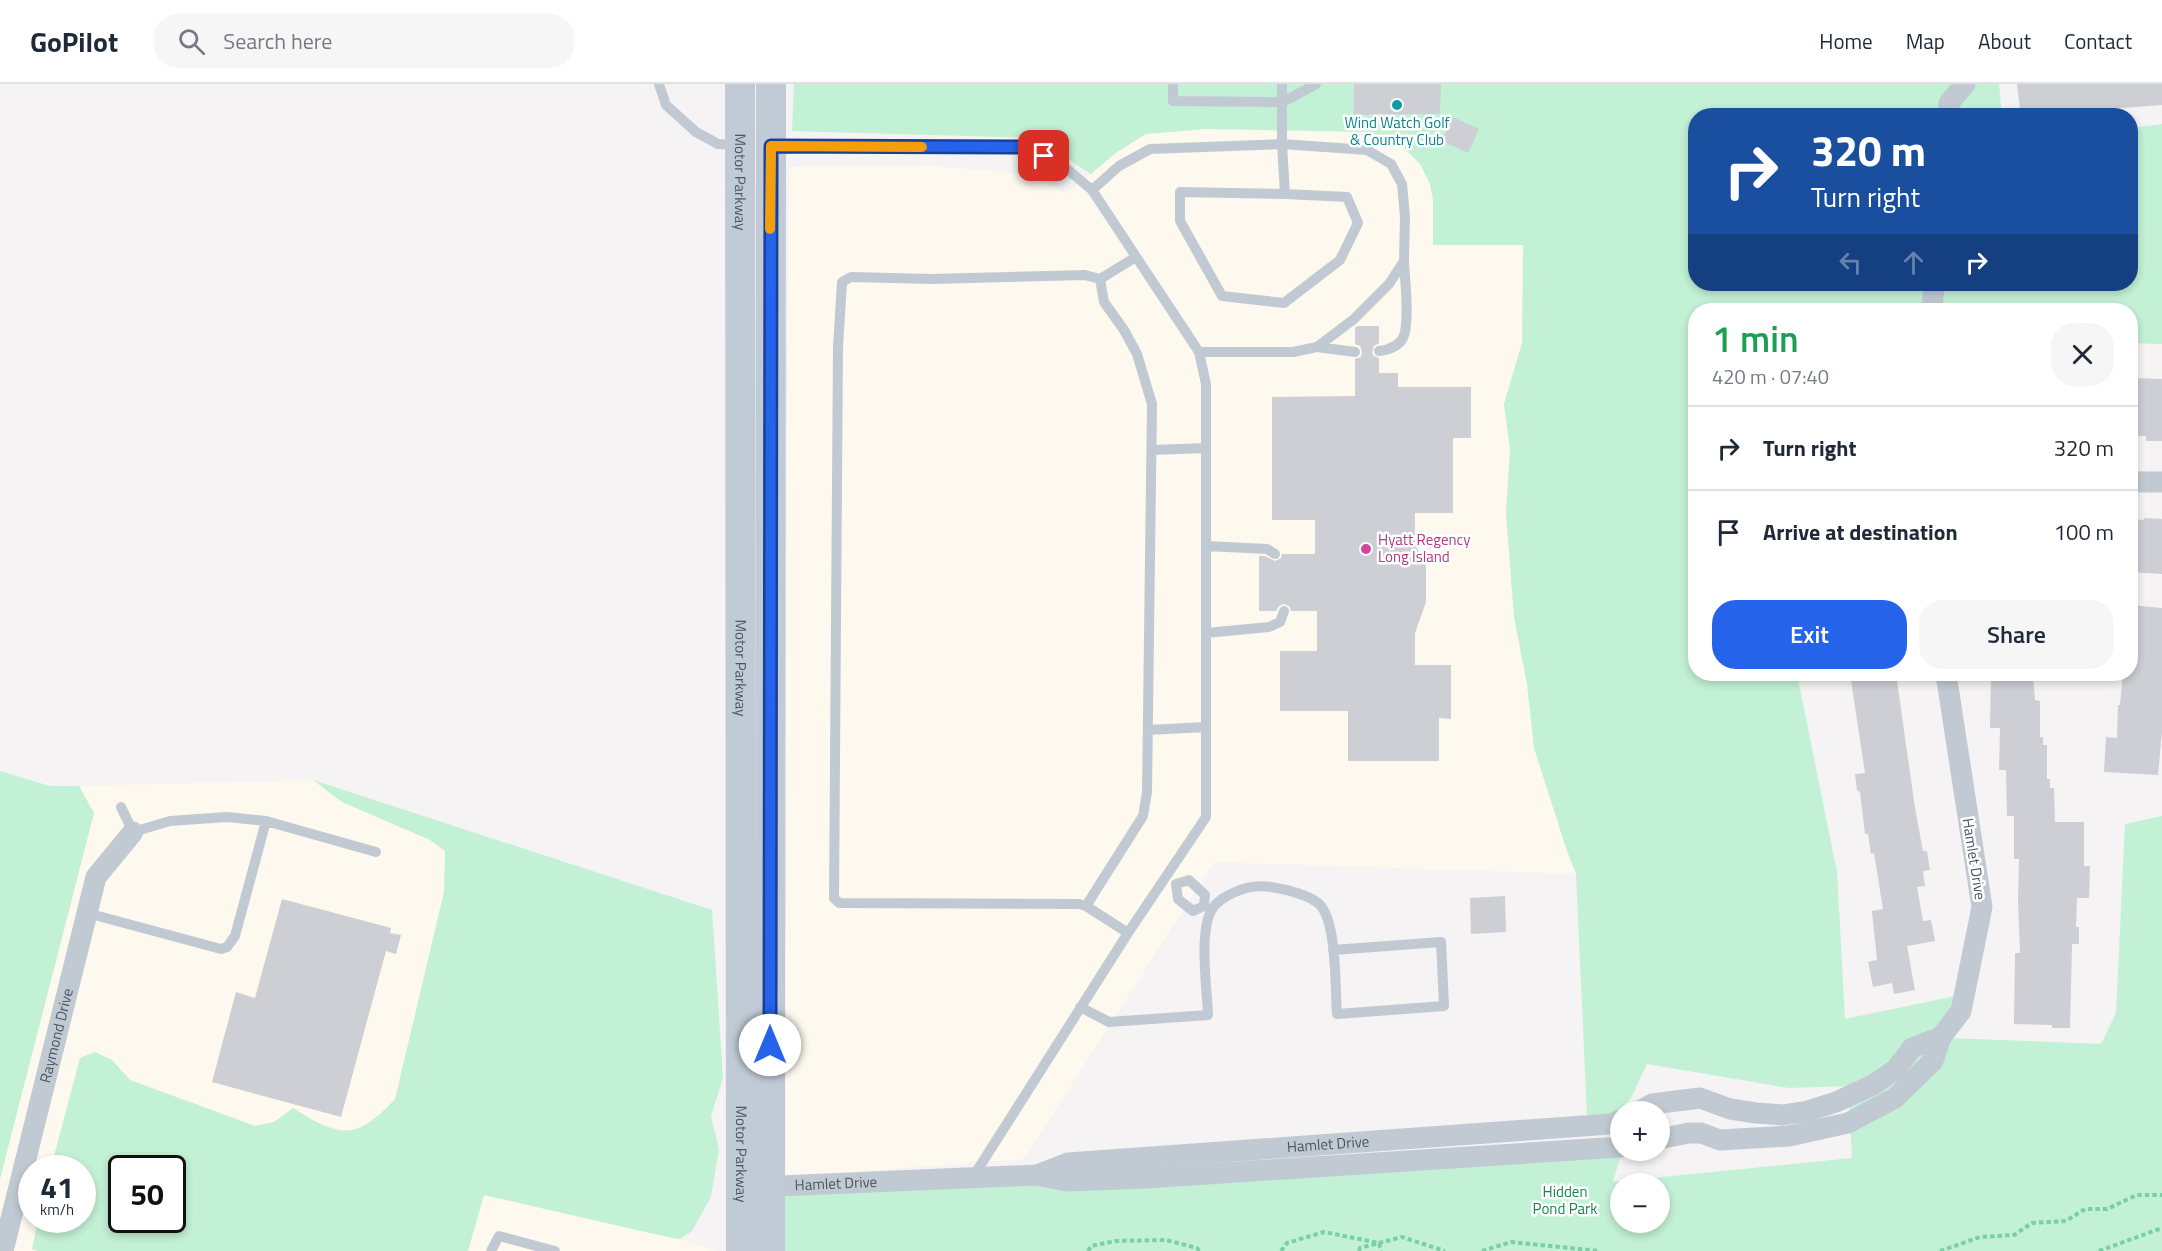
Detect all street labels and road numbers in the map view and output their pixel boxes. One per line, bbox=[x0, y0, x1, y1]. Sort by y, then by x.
street label: Motor Parkway bbox=[729, 134, 752, 230]
street label: Motor Parkway bbox=[729, 620, 753, 716]
street label: Hamlet Drive bbox=[1957, 816, 1992, 901]
street label: Raymond Drive bbox=[33, 986, 79, 1085]
street label: Motor Parkway bbox=[730, 1106, 753, 1202]
street label: Hamlet Drive bbox=[1286, 1129, 1370, 1158]
street label: Hamlet Drive bbox=[794, 1170, 878, 1196]

